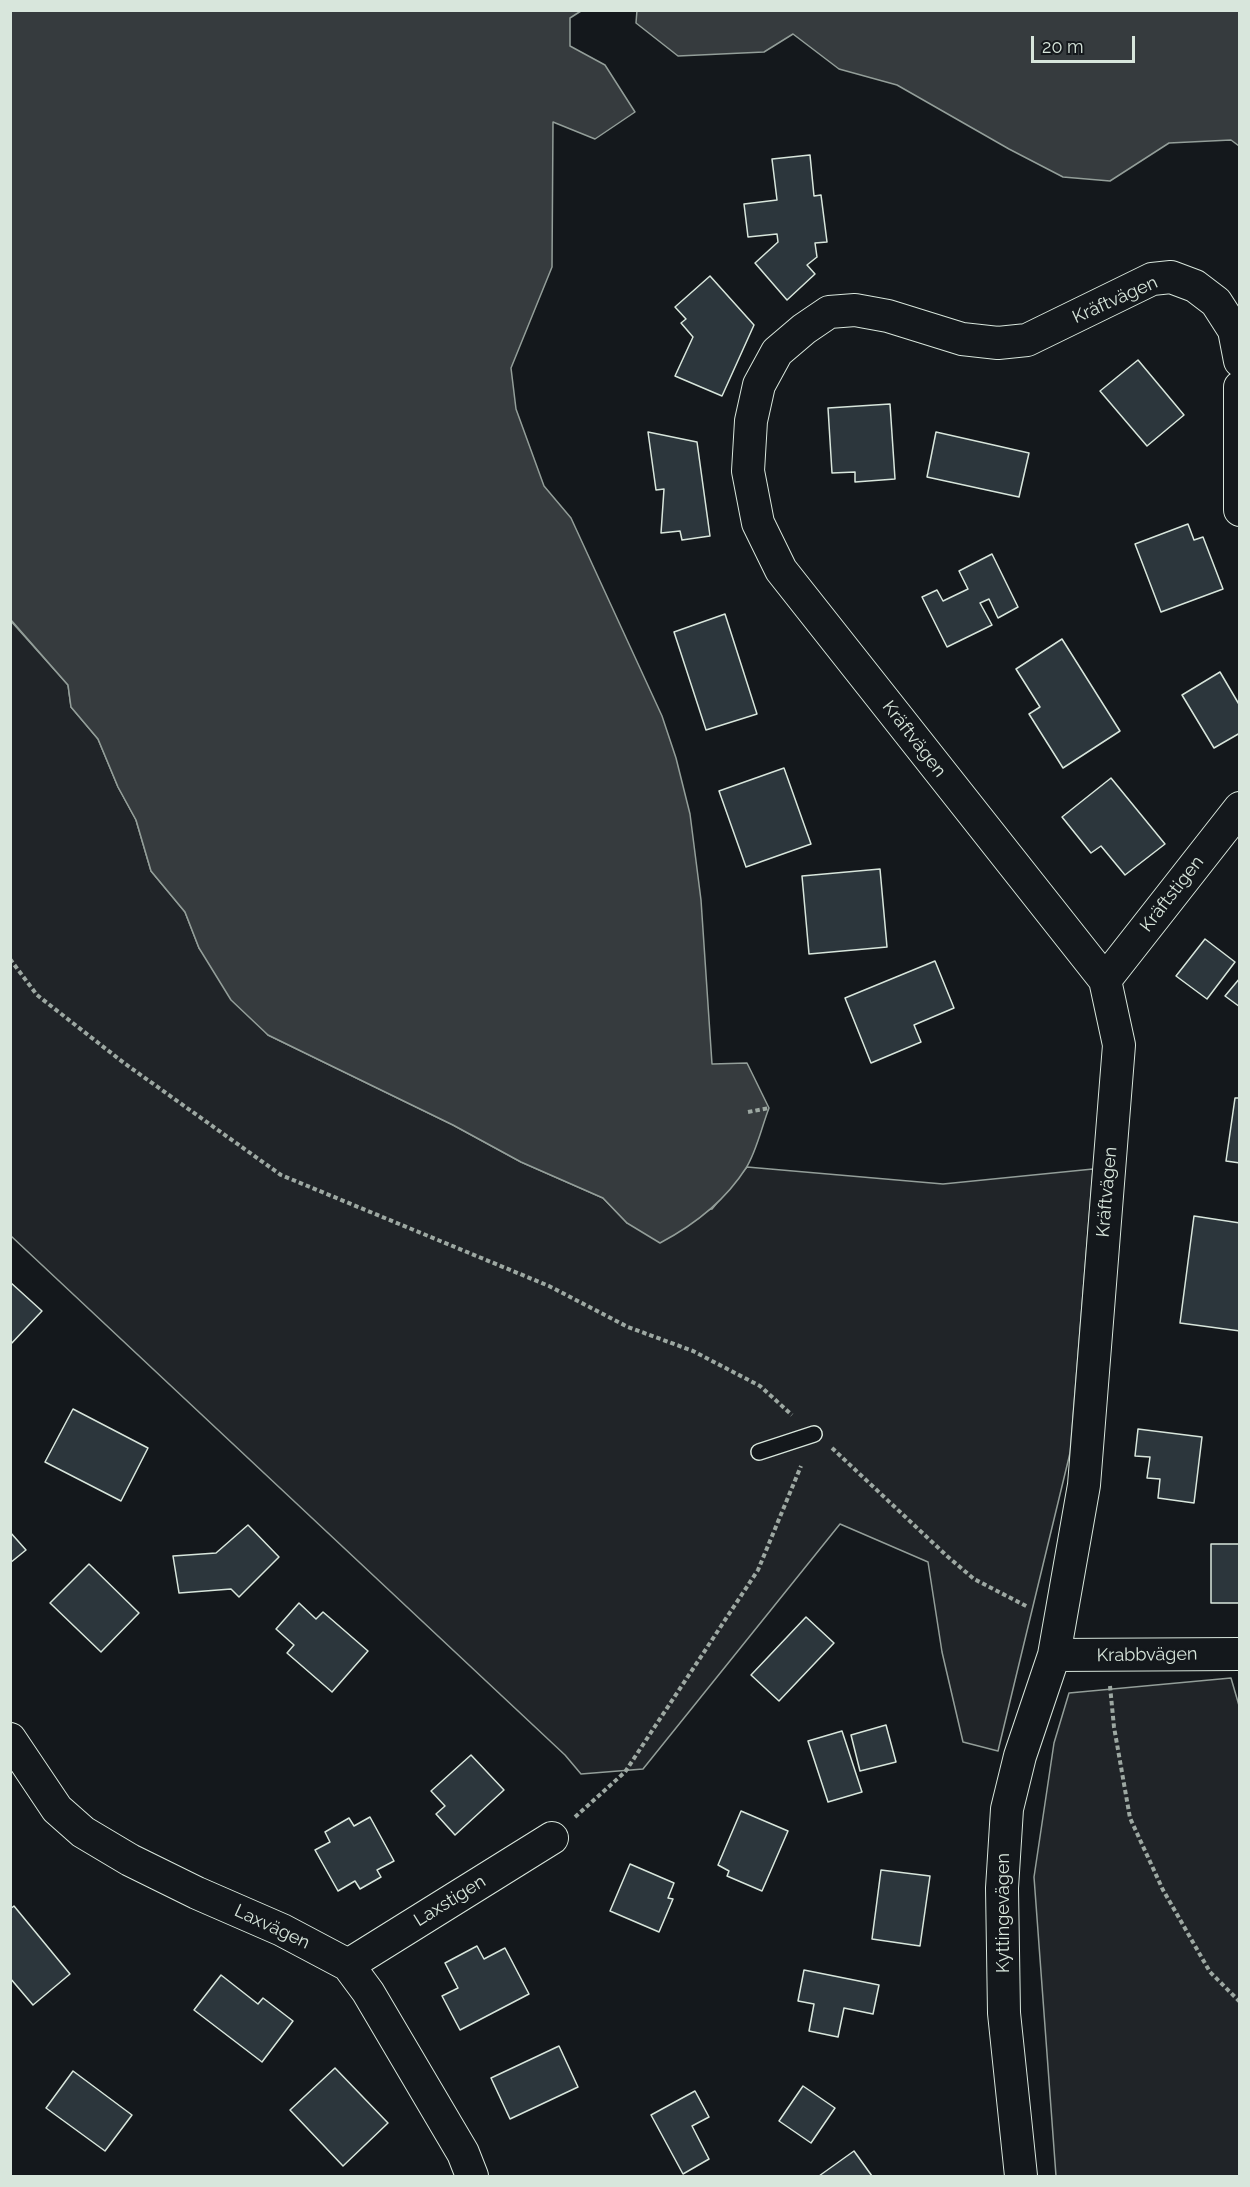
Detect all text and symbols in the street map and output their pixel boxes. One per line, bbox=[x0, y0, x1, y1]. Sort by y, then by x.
scale bar bbox=[1034, 24, 1138, 62]
text: 20 m bbox=[1042, 36, 1084, 57]
street label: Kräftvägen bbox=[1069, 272, 1161, 328]
street label: Kräftvägen bbox=[878, 697, 950, 781]
street label: Kräftstigen bbox=[1136, 852, 1208, 936]
street label: Kräftvägen bbox=[1092, 1146, 1122, 1238]
street label: Krabbvägen bbox=[1096, 1643, 1198, 1667]
street label: Kyttingevägen bbox=[993, 1853, 1015, 1973]
street label: Laxstigen bbox=[410, 1871, 490, 1931]
street label: Laxvägen bbox=[231, 1900, 313, 1954]

